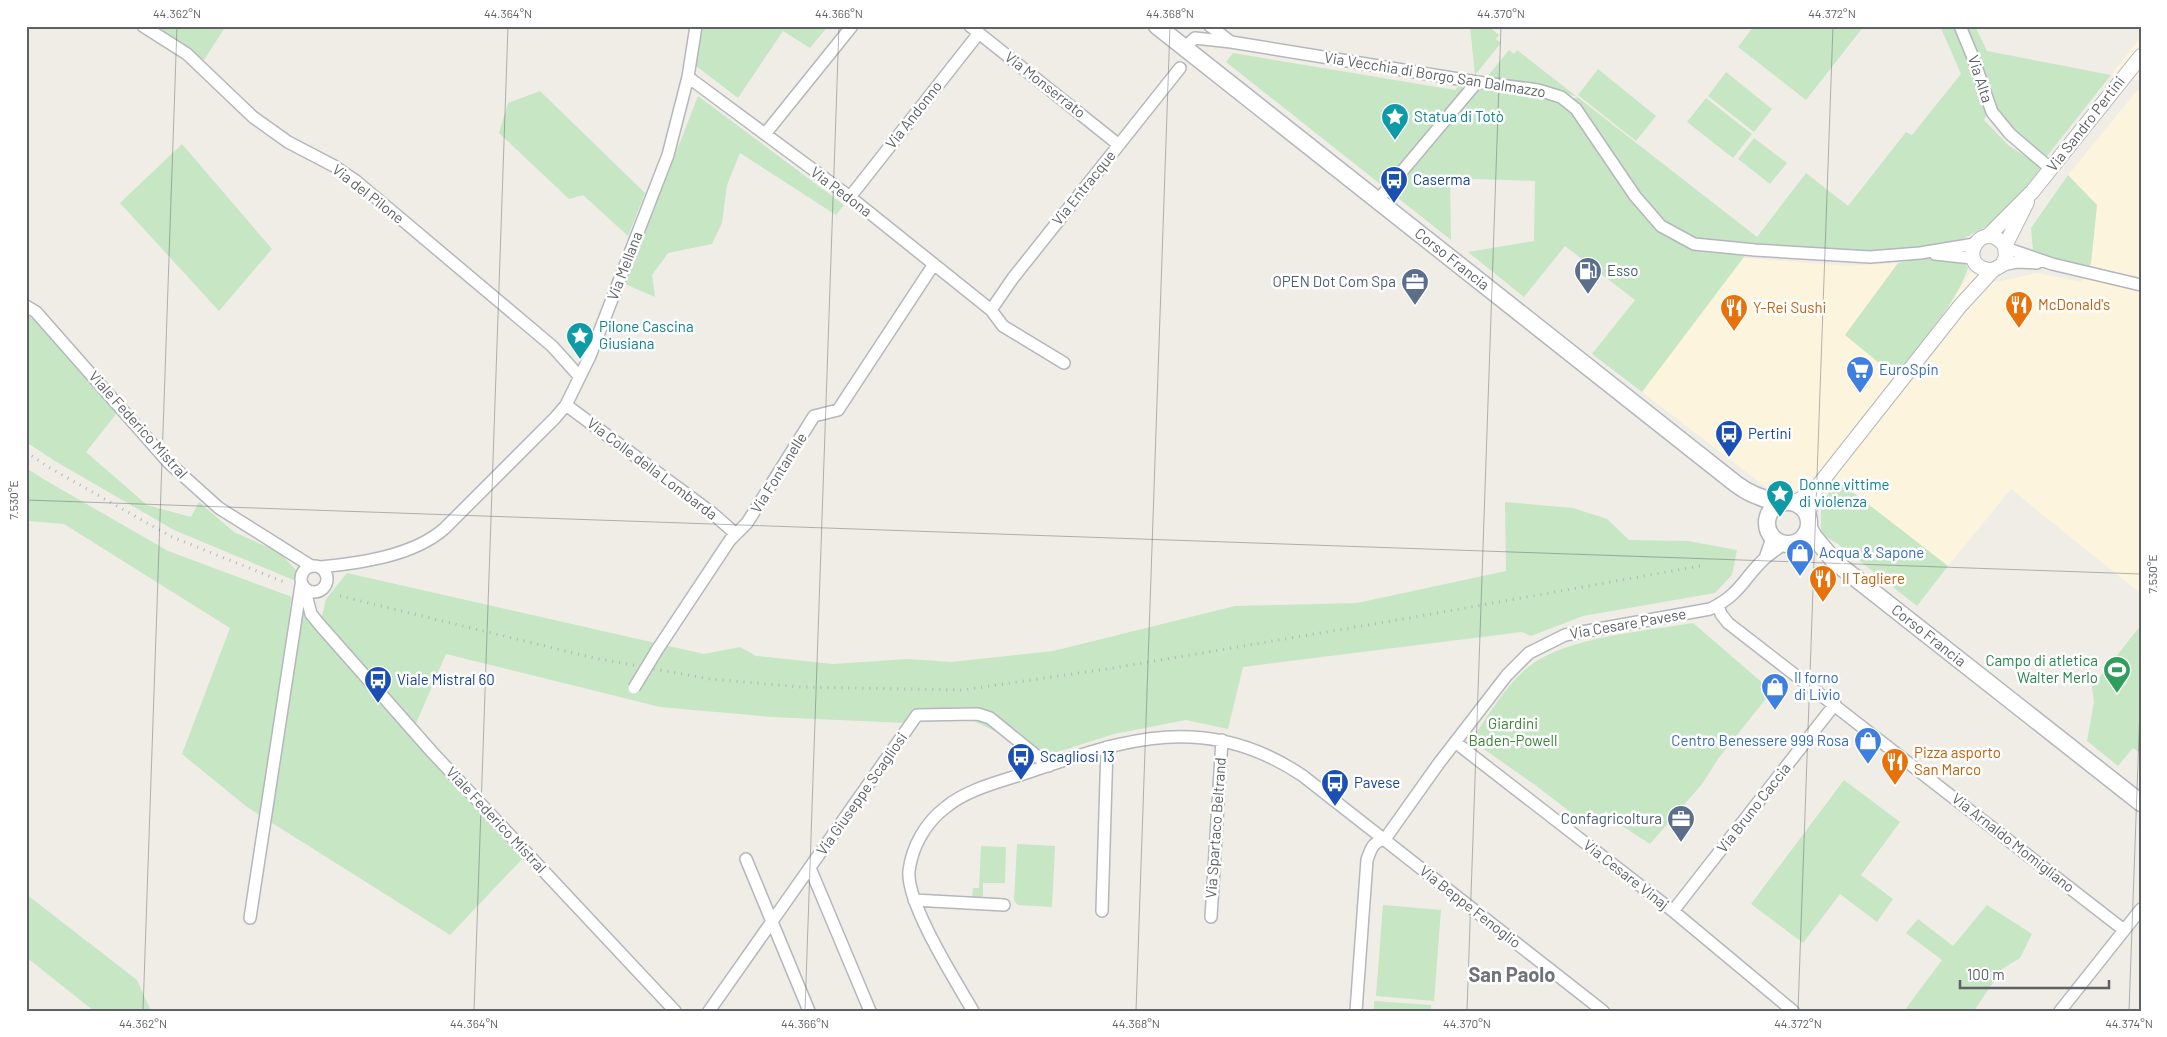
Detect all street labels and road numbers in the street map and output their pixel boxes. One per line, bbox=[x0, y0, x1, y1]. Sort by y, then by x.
street label: Via Monserrato bbox=[1002, 47, 1090, 121]
street label: Via Vecchia di Borgo San Dalmazzo bbox=[1323, 48, 1547, 100]
street label: Via Alta bbox=[1965, 53, 1997, 105]
street label: Via Sandro Pertini bbox=[2042, 72, 2128, 175]
street label: Via Andonno bbox=[881, 77, 945, 152]
street label: Via Entracque bbox=[1048, 146, 1119, 228]
street label: Via del Pilone bbox=[329, 160, 408, 227]
street label: Via Pedona bbox=[807, 162, 876, 220]
street label: Corso Francia bbox=[1412, 224, 1493, 293]
street label: Via Mellana bbox=[603, 229, 645, 303]
street label: Viale Federico Mistral bbox=[86, 367, 192, 482]
street label: Via Colle della Lombarda bbox=[584, 413, 721, 523]
street label: Via Fontanelle bbox=[746, 429, 810, 516]
street label: Corso Francia bbox=[1888, 600, 1970, 670]
street label: Via Cesare Pavese bbox=[1568, 604, 1687, 642]
street label: Via Giuseppe Scagliosi bbox=[812, 729, 910, 858]
street label: Via Spartaco Beltrand bbox=[1201, 757, 1229, 899]
street label: Via Bruno Caccia bbox=[1713, 759, 1794, 856]
street label: Viale Federico Mistral bbox=[443, 762, 551, 876]
street label: Via Arnaldo Momigliano bbox=[1949, 789, 2079, 896]
street label: Via Cesare Vinaj bbox=[1580, 835, 1673, 913]
street label: Via Beppe Fenoglio bbox=[1416, 861, 1525, 951]

